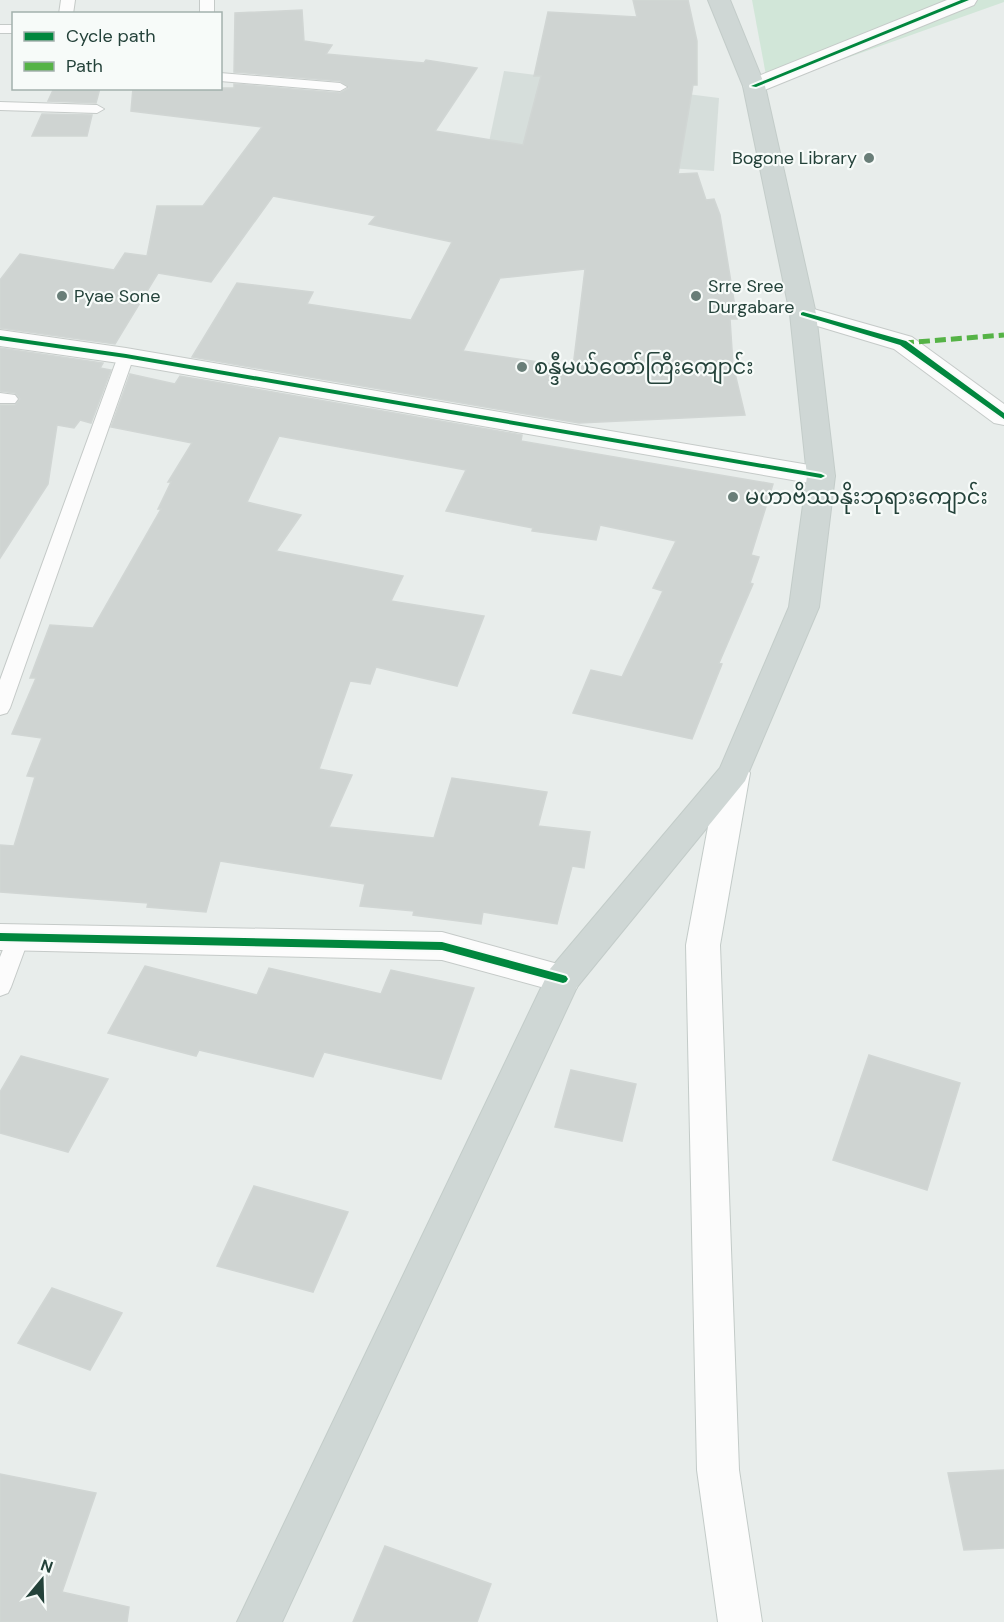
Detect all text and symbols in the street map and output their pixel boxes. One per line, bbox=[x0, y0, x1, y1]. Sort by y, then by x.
legend bbox=[12, 12, 222, 90]
text: Cycle path bbox=[66, 24, 156, 48]
text: Path bbox=[66, 54, 103, 78]
place label: Bogone Library bbox=[732, 146, 857, 170]
marker: Bogone Library bbox=[862, 151, 876, 165]
place label: Srre Sree Durgabare bbox=[708, 274, 795, 319]
place label: Pyae Sone bbox=[74, 284, 160, 308]
marker: Pyae Sone bbox=[55, 289, 69, 303]
marker: Srre Sree Durgabare bbox=[689, 289, 703, 303]
place label: စန္ဒီမယ်တော်ကြီးကျောင်း bbox=[534, 351, 754, 385]
marker: စန္ဒီမယ်တော်ကြီးကျောင်း bbox=[515, 360, 529, 374]
place label: မဟာဗိဿနိုးဘုရားကျောင်း bbox=[745, 481, 988, 515]
marker: မဟာဗိဿနိုးဘုရားကျောင်း bbox=[726, 490, 740, 504]
north arrow bbox=[12, 1550, 72, 1610]
text: N bbox=[38, 1554, 56, 1578]

